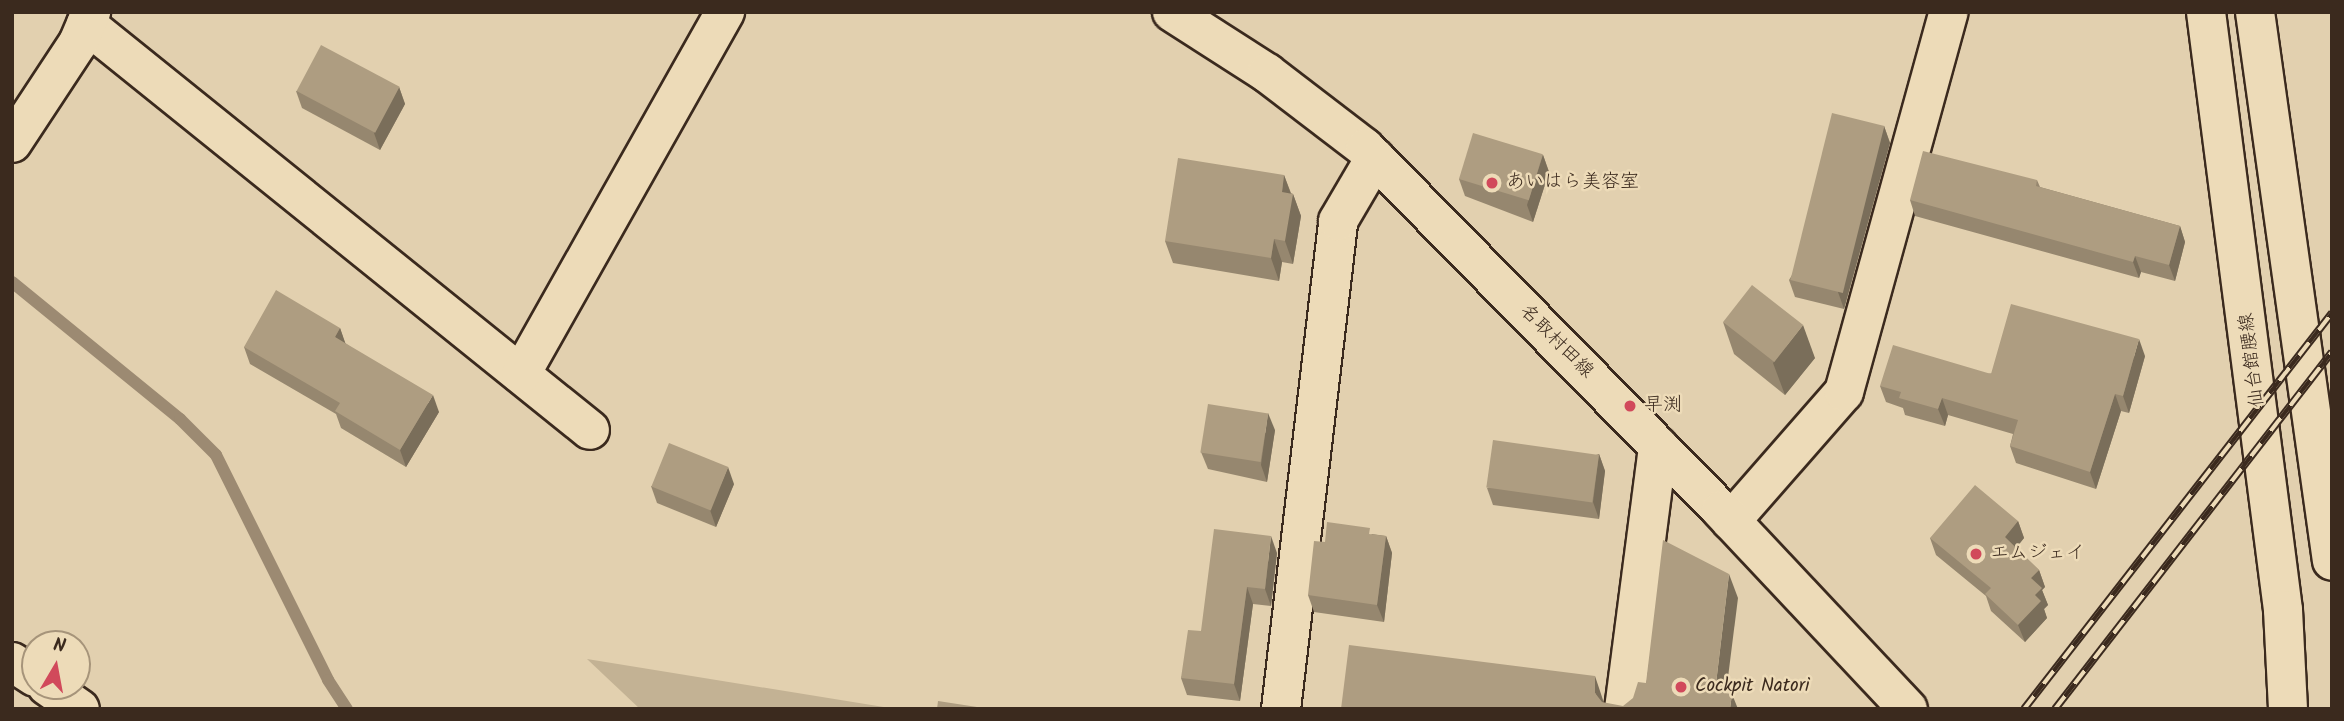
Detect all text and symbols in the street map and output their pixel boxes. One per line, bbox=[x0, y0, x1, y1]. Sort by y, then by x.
place label: あいはら美容室 bbox=[1506, 172, 1639, 194]
marker: あいはら美容室 bbox=[1484, 175, 1500, 191]
street label: 名取村田線 bbox=[1514, 300, 1598, 384]
street label: 仙台館腰線 bbox=[2236, 311, 2270, 409]
place label: 早渕 bbox=[1644, 395, 1682, 417]
marker: 早渕 bbox=[1622, 398, 1638, 414]
place label: エムジェイ bbox=[1990, 543, 2085, 565]
marker: エムジェイ bbox=[1968, 546, 1984, 562]
north arrow bbox=[21, 630, 91, 700]
text: N bbox=[51, 630, 68, 662]
place label: Cockpit Natori bbox=[1695, 676, 1809, 698]
marker: Cockpit Natori bbox=[1673, 679, 1689, 695]

